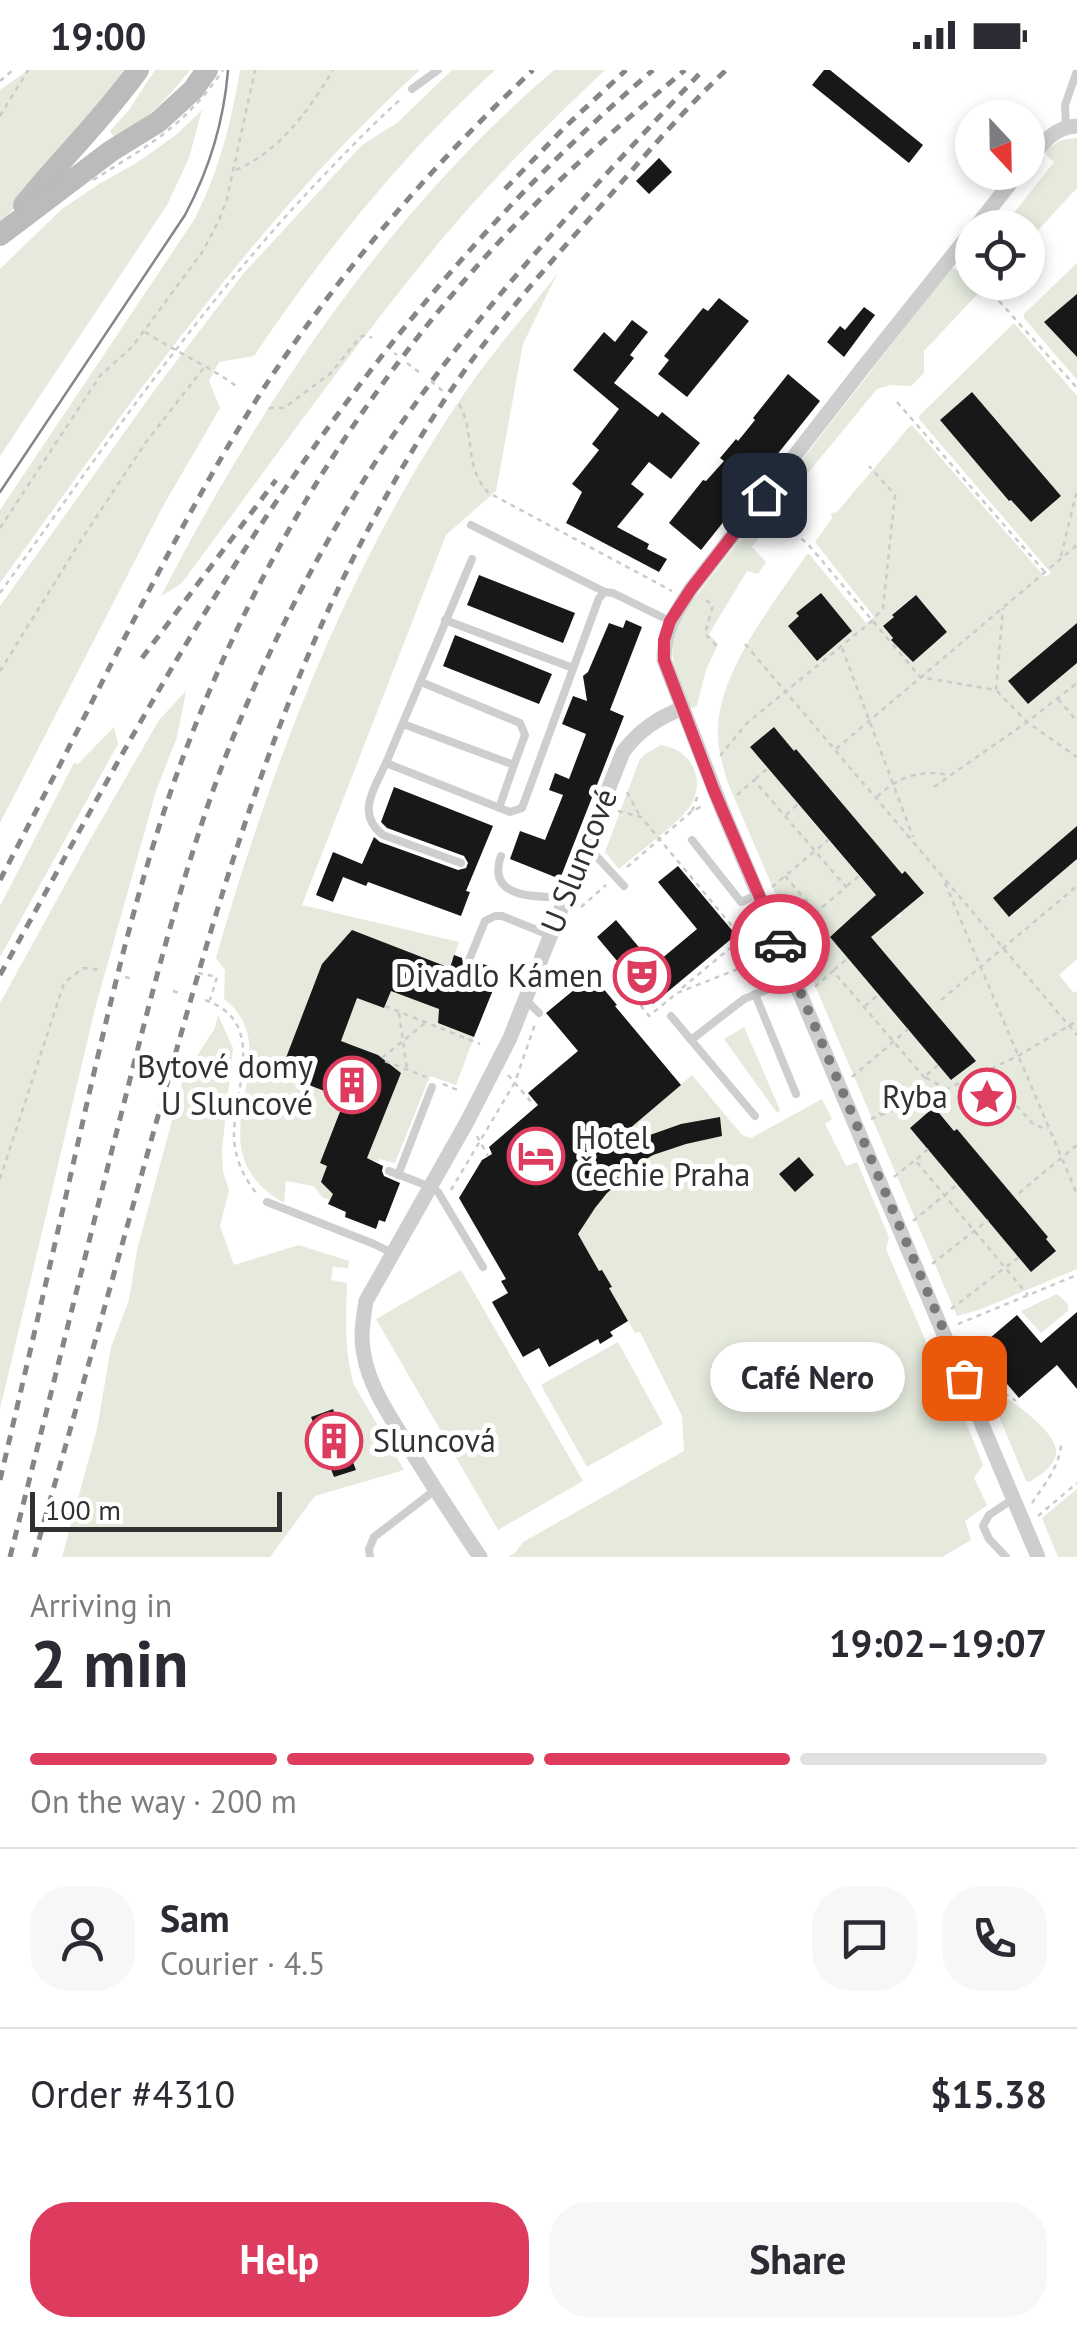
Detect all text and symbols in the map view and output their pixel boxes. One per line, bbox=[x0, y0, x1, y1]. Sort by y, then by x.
text: 19:00 bbox=[50, 11, 146, 60]
north arrow bbox=[955, 100, 1045, 190]
map controls bbox=[955, 100, 1045, 300]
button: locate bbox=[955, 210, 1045, 300]
pin bbox=[722, 453, 807, 538]
icon: home bbox=[737, 468, 792, 523]
street label: U Sluncové bbox=[530, 782, 626, 939]
courier bbox=[730, 894, 830, 994]
icon: car bbox=[753, 917, 808, 972]
theatre icon: Divadlo Kámen bbox=[612, 946, 672, 1006]
place label: Divadlo Kámen bbox=[395, 954, 603, 996]
place label: Bytové domy U Sluncové bbox=[137, 1045, 313, 1124]
building icon: Bytové domy U Sluncové bbox=[322, 1055, 382, 1115]
place icon: Ryba bbox=[957, 1067, 1017, 1127]
place label: Ryba bbox=[882, 1075, 948, 1117]
place label: Hotel Čechie Praha bbox=[575, 1116, 750, 1195]
hotel icon: Hotel Čechie Praha bbox=[506, 1126, 566, 1186]
pin bbox=[922, 1336, 1007, 1421]
callout: Café Nero bbox=[709, 1343, 904, 1413]
icon: bag bbox=[937, 1351, 992, 1406]
text: Café Nero bbox=[741, 1356, 874, 1398]
building icon: Sluncová bbox=[304, 1411, 364, 1471]
place label: Sluncová bbox=[373, 1419, 496, 1461]
scale bar bbox=[30, 1487, 282, 1532]
text: 100 m bbox=[45, 1491, 121, 1528]
text: Arriving in bbox=[30, 1584, 172, 1626]
text: 19:02–19:07 bbox=[829, 1618, 1047, 1667]
text: 2 min bbox=[30, 1621, 189, 1705]
text: On the way · 200 m bbox=[30, 1780, 297, 1822]
button: person bbox=[30, 1886, 135, 1991]
button: chat bbox=[812, 1886, 917, 1991]
button: phone bbox=[942, 1886, 1047, 1991]
text: Sam bbox=[160, 1893, 230, 1942]
text: Courier · 4.5 bbox=[160, 1942, 326, 1984]
text: Order #4310 bbox=[30, 2069, 235, 2118]
text: $15.38 bbox=[930, 2069, 1047, 2118]
button: Help bbox=[30, 2202, 529, 2317]
button: Share bbox=[549, 2202, 1047, 2317]

